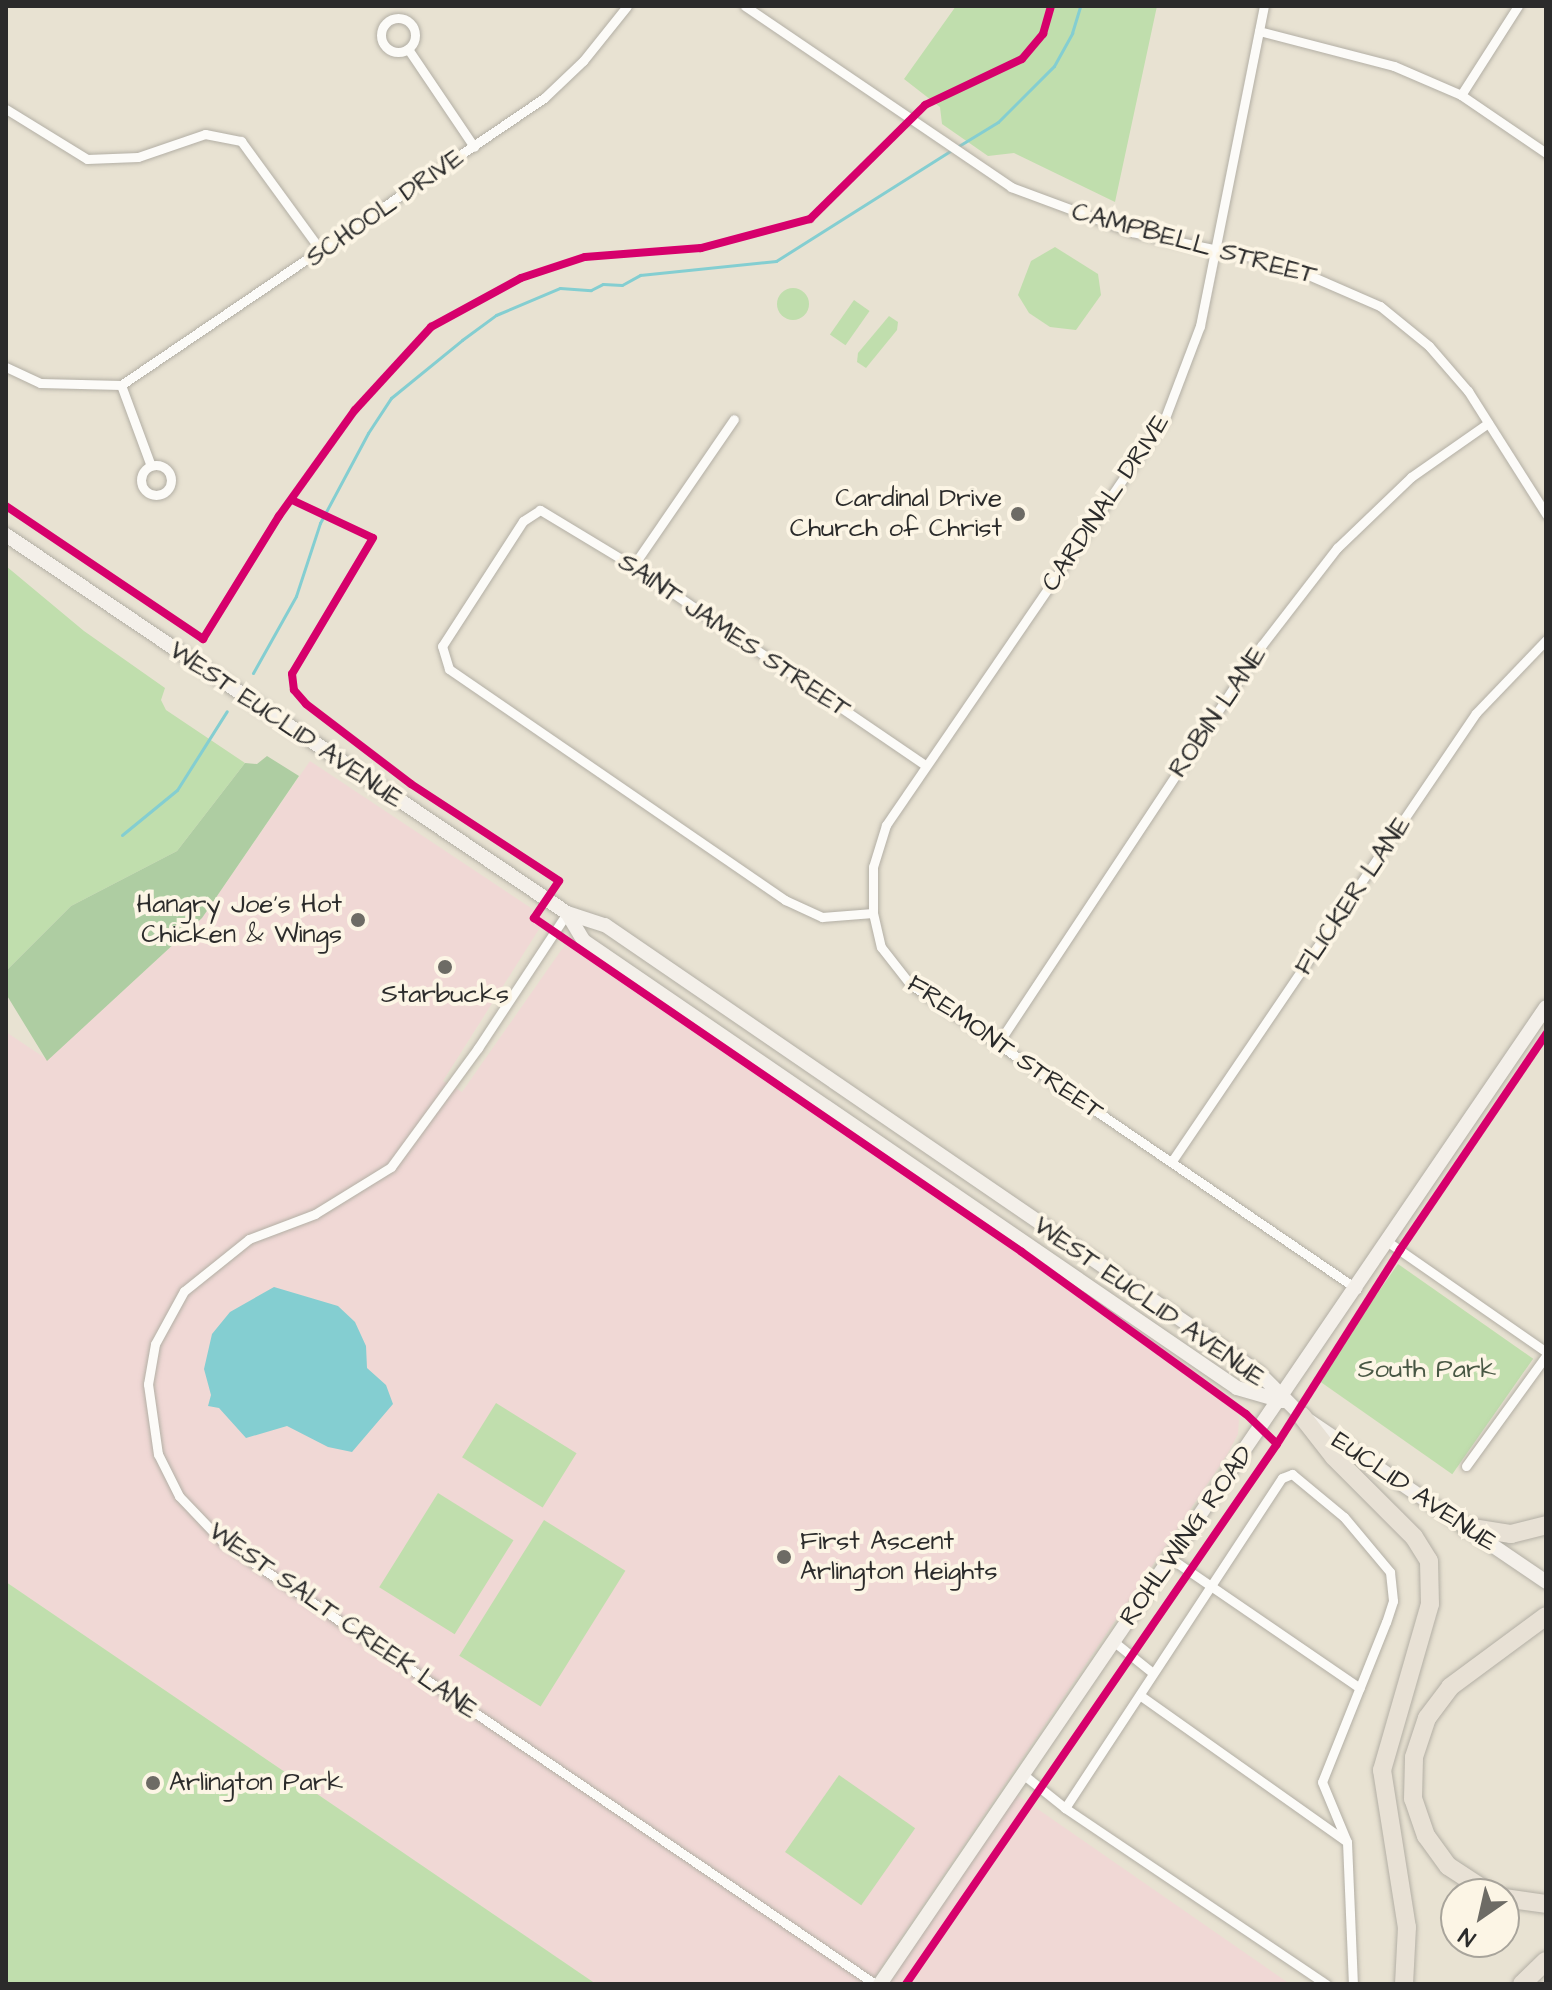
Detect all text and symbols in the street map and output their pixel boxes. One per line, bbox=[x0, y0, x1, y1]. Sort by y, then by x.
street label: SCHOOL DRIVE bbox=[300, 142, 470, 274]
street label: CAMPBELL STREET bbox=[1068, 196, 1320, 292]
street label: CARDINAL DRIVE bbox=[1035, 409, 1177, 597]
place label: Cardinal Drive Church of Christ bbox=[790, 483, 1002, 544]
marker: Cardinal Drive Church of Christ bbox=[1009, 505, 1027, 523]
street label: SAINT JAMES STREET bbox=[612, 547, 856, 725]
street label: WEST EUCLID AVENUE bbox=[163, 635, 409, 815]
street label: ROBIN LANE bbox=[1163, 641, 1273, 783]
street label: FLICKER LANE bbox=[1288, 811, 1418, 981]
place label: Hangry Joe's Hot Chicken & Wings bbox=[137, 889, 342, 950]
marker: Hangry Joe's Hot Chicken & Wings bbox=[349, 911, 367, 929]
marker: Starbucks bbox=[436, 958, 454, 976]
street label: FREMONT STREET bbox=[901, 969, 1109, 1127]
place label: Starbucks bbox=[381, 979, 509, 1011]
street label: WEST EUCLID AVENUE bbox=[1027, 1210, 1271, 1394]
park label: South Park bbox=[1358, 1354, 1496, 1386]
street label: EUCLID AVENUE bbox=[1326, 1425, 1502, 1559]
street label: ROHLWING ROAD bbox=[1113, 1440, 1261, 1632]
street label: WEST SALT CREEK LANE bbox=[202, 1516, 484, 1726]
place label: First Ascent Arlington Heights bbox=[800, 1526, 998, 1588]
marker: First Ascent Arlington Heights bbox=[775, 1548, 793, 1566]
place label: Arlington Park bbox=[169, 1767, 343, 1799]
marker: Arlington Park bbox=[144, 1774, 162, 1792]
north arrow bbox=[1440, 1878, 1520, 1958]
text: N bbox=[1453, 1920, 1482, 1953]

